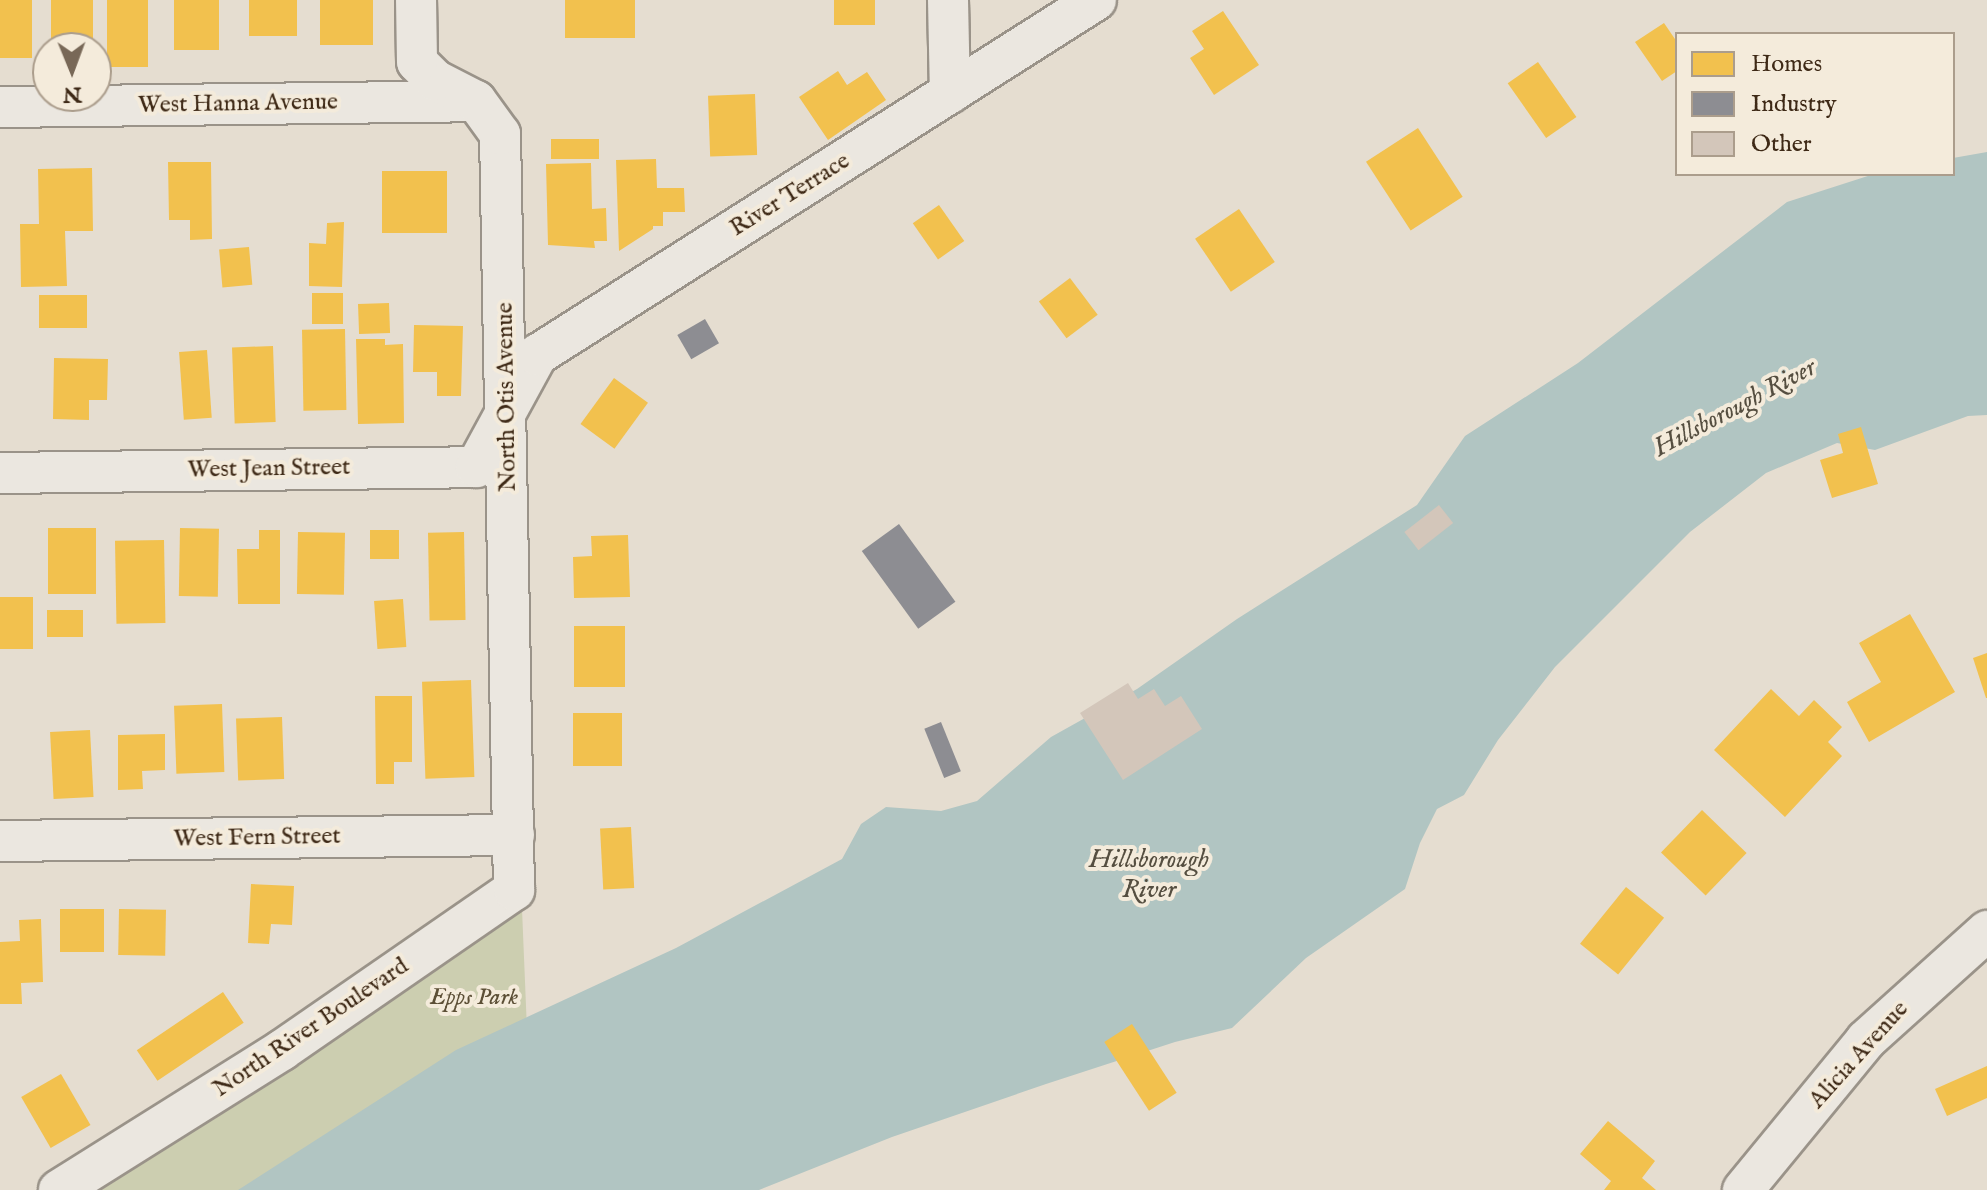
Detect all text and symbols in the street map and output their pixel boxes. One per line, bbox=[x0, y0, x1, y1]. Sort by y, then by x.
north arrow bbox=[32, 32, 112, 112]
legend bbox=[1675, 32, 1955, 176]
text: Homes bbox=[1751, 49, 1822, 80]
text: N bbox=[63, 80, 82, 108]
street label: West Hanna Avenue bbox=[138, 88, 338, 120]
text: Industry bbox=[1751, 89, 1837, 120]
text: Other bbox=[1751, 129, 1812, 160]
street label: River Terrace bbox=[725, 147, 855, 243]
street label: North Otis Avenue bbox=[491, 302, 523, 492]
water label: Hillsborough River bbox=[1648, 352, 1822, 464]
street label: West Jean Street bbox=[187, 453, 351, 485]
street label: West Fern Street bbox=[173, 822, 341, 854]
water label: Hillsborough River bbox=[1089, 844, 1209, 906]
street label: North River Boulevard bbox=[208, 952, 414, 1104]
park label: Epps Park bbox=[430, 984, 518, 1012]
street label: Alicia Avenue bbox=[1803, 995, 1915, 1115]

